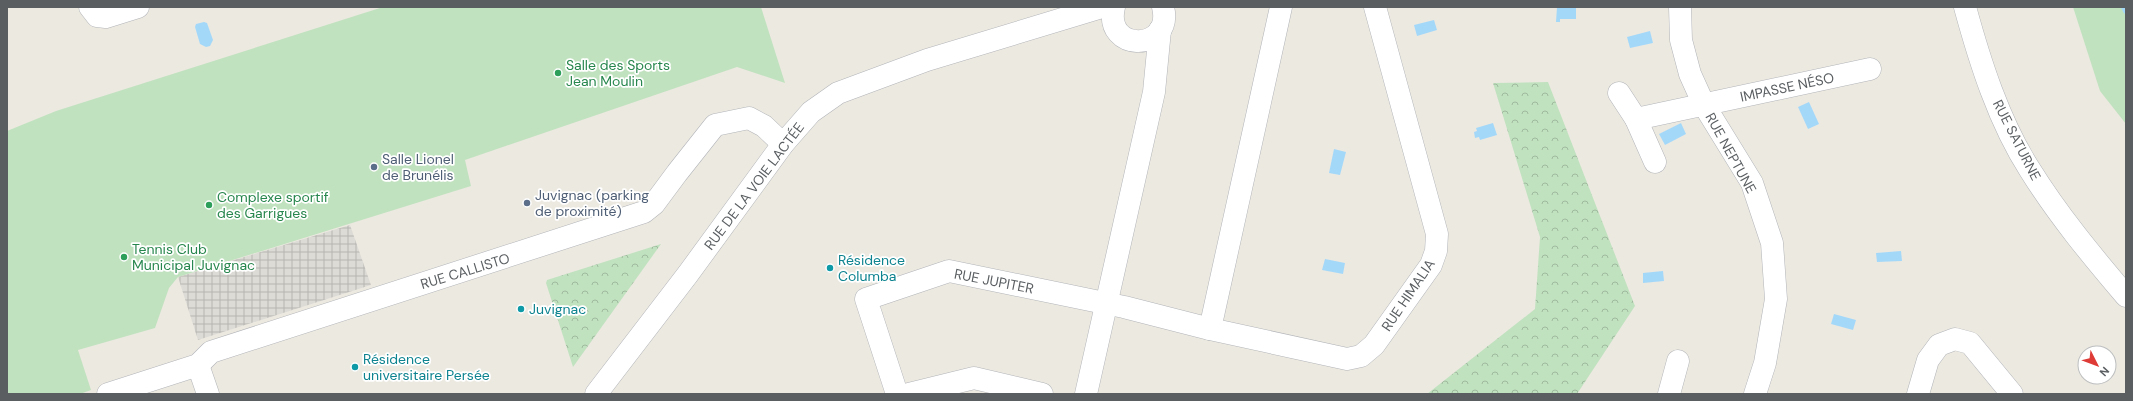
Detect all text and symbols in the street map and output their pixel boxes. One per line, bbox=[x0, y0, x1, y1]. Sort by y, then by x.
place label: Salle des Sports Jean Moulin bbox=[566, 56, 670, 90]
marker: Salle des Sports Jean Moulin bbox=[553, 68, 563, 78]
street label: IMPASSE NÉSO bbox=[1738, 68, 1836, 106]
street label: RUE SATURNE bbox=[1989, 97, 2045, 184]
street label: RUE NEPTUNE bbox=[1701, 110, 1761, 197]
street label: RUE DE LA VOIE LACTÉE bbox=[700, 119, 808, 253]
place label: Salle Lionel de Brunélis bbox=[382, 150, 454, 184]
marker: Salle Lionel de Brunélis bbox=[369, 162, 379, 172]
place label: Juvignac (parking de proximité) bbox=[535, 186, 649, 220]
place label: Complexe sportif des Garrigues bbox=[217, 188, 329, 222]
marker: Juvignac (parking de proximité) bbox=[522, 198, 532, 208]
marker: Complexe sportif des Garrigues bbox=[204, 200, 214, 210]
place label: Tennis Club Municipal Juvignac bbox=[132, 240, 255, 274]
street label: RUE CALLISTO bbox=[418, 249, 512, 293]
place label: Résidence Columba bbox=[838, 251, 905, 285]
marker: Tennis Club Municipal Juvignac bbox=[119, 252, 129, 262]
street label: RUE HIMALIA bbox=[1377, 256, 1439, 334]
marker: Résidence Columba bbox=[825, 263, 835, 273]
street label: RUE JUPITER bbox=[953, 264, 1035, 298]
place label: Juvignac bbox=[529, 300, 586, 318]
marker: Juvignac bbox=[516, 304, 526, 314]
north arrow bbox=[2077, 345, 2117, 385]
place label: Résidence universitaire Persée bbox=[363, 350, 490, 384]
marker: Résidence universitaire Persée bbox=[350, 362, 360, 372]
text: N bbox=[2097, 364, 2112, 379]

